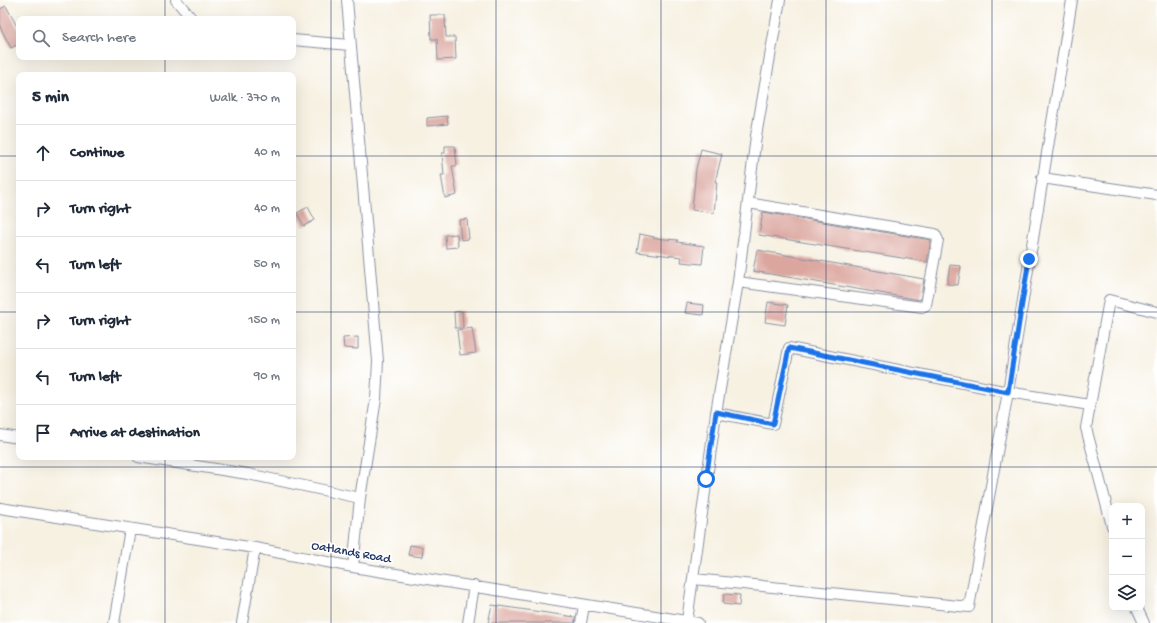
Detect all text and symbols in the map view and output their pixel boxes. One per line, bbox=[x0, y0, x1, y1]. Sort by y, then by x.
search box bbox=[16, 16, 296, 60]
icon: search bbox=[30, 27, 52, 49]
text: Search here bbox=[62, 29, 136, 47]
text: 5 min bbox=[32, 88, 69, 108]
text: Walk · 370 m bbox=[210, 91, 280, 106]
icon: ahead bbox=[32, 142, 54, 164]
text: Continue bbox=[70, 144, 124, 162]
text: 40 m bbox=[254, 145, 280, 160]
icon: right bbox=[32, 198, 54, 220]
text: Turn right bbox=[70, 200, 130, 218]
text: 40 m bbox=[254, 201, 280, 216]
route end bbox=[1020, 250, 1038, 268]
icon: left bbox=[32, 254, 54, 276]
text: Turn left bbox=[70, 256, 121, 274]
text: 50 m bbox=[253, 257, 280, 272]
icon: right bbox=[32, 310, 54, 332]
text: Turn right bbox=[70, 312, 130, 330]
text: 150 m bbox=[248, 313, 280, 328]
icon: left bbox=[32, 366, 54, 388]
text: Turn left bbox=[70, 368, 121, 386]
text: 90 m bbox=[254, 369, 280, 384]
icon: arrive bbox=[32, 422, 54, 444]
text: Arrive at destination bbox=[70, 424, 200, 442]
route start bbox=[697, 470, 715, 488]
map controls bbox=[1109, 503, 1145, 611]
button: + bbox=[1109, 503, 1145, 539]
street label: Oatlands Road bbox=[310, 539, 393, 568]
button: − bbox=[1109, 539, 1145, 575]
button: layers bbox=[1109, 575, 1145, 611]

